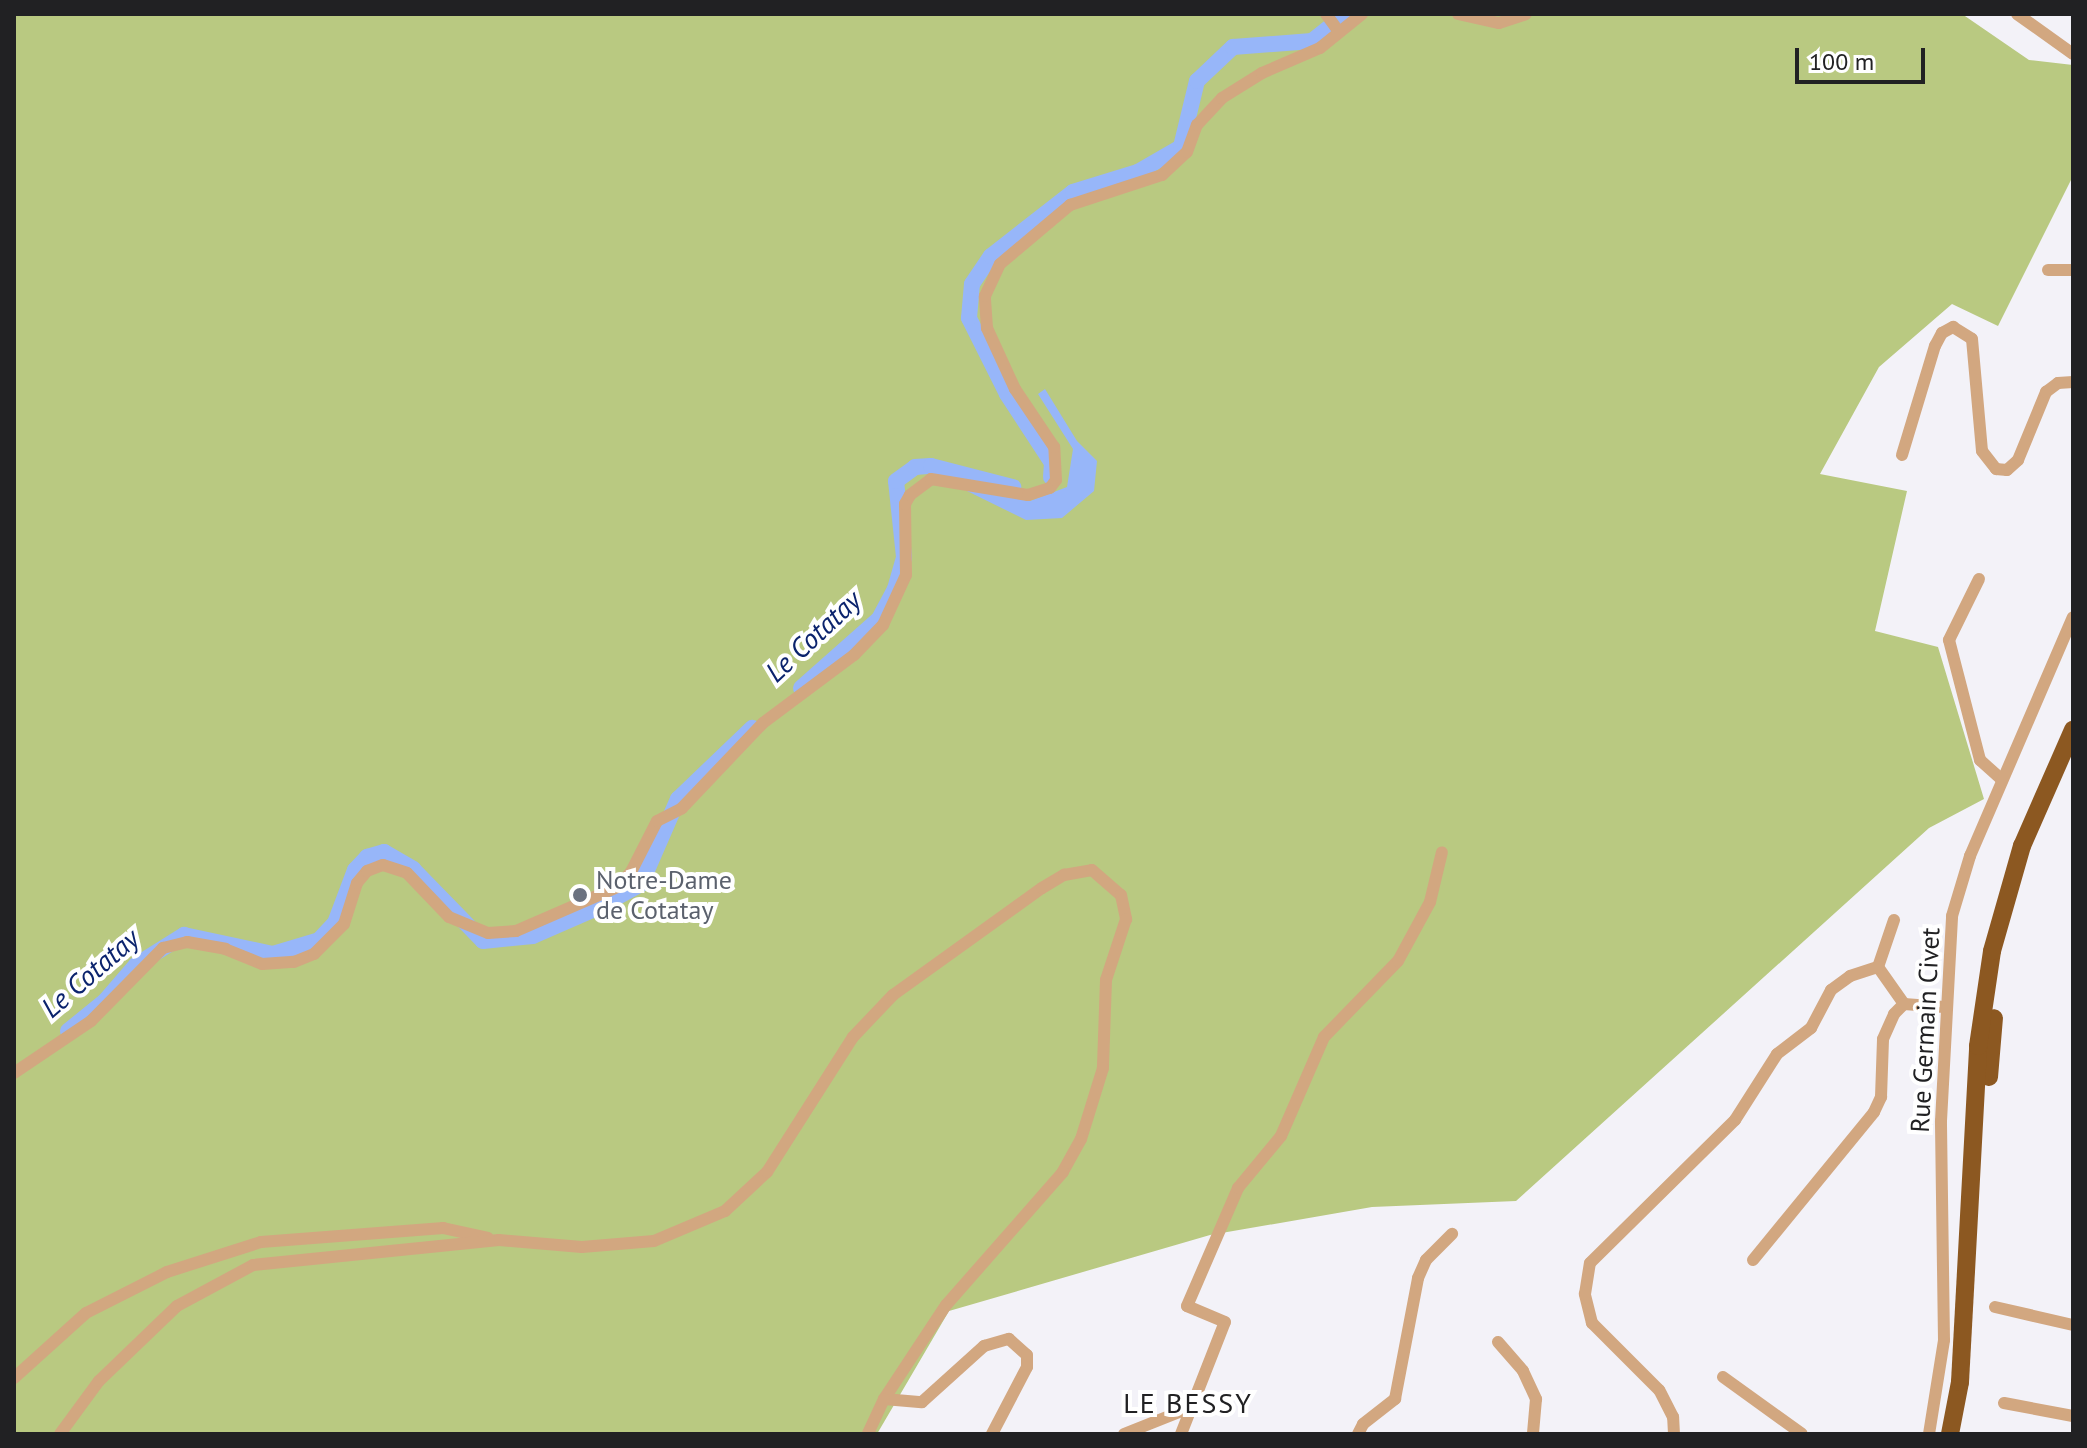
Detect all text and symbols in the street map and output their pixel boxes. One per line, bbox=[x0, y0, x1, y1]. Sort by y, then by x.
scale bar bbox=[1799, 32, 1929, 82]
text: 100 m bbox=[1809, 46, 1874, 77]
water label: Le Cotatay bbox=[758, 583, 868, 689]
place label: Notre-Dame de Cotatay bbox=[596, 864, 732, 926]
marker: Notre-Dame de Cotatay bbox=[571, 886, 589, 904]
water label: Le Cotatay bbox=[34, 921, 146, 1025]
street label: Rue Germain Civet bbox=[1904, 927, 1946, 1133]
district label: LE BESSY bbox=[1123, 1386, 1253, 1420]

